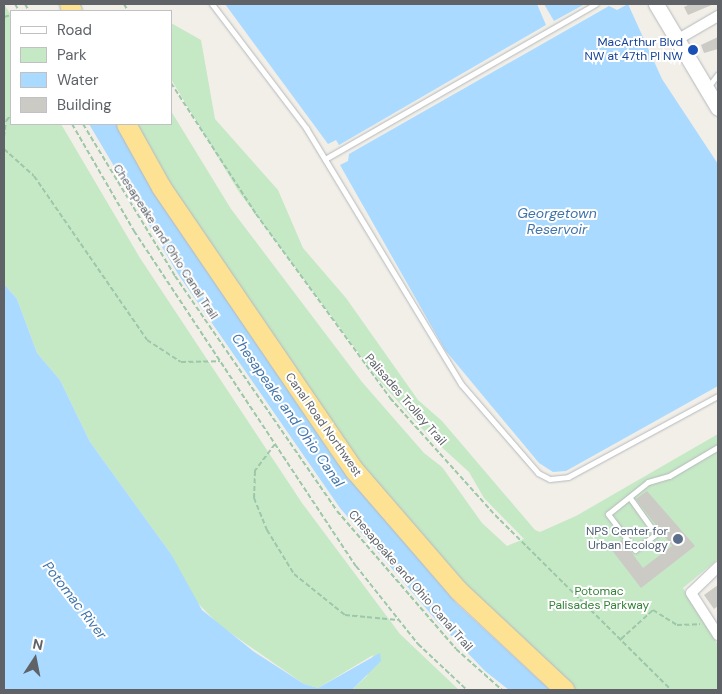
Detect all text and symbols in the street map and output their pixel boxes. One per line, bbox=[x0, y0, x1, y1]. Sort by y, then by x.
legend bbox=[10, 10, 172, 125]
text: Road bbox=[57, 20, 92, 40]
place label: MacArthur Blvd NW at 47th Pl NW bbox=[584, 36, 683, 64]
marker: MacArthur Blvd NW at 47th Pl NW bbox=[687, 44, 699, 56]
text: Park bbox=[57, 45, 87, 65]
text: Water bbox=[57, 70, 98, 90]
text: Building bbox=[57, 95, 112, 115]
street label: Chesapeake and Ohio Canal Trail bbox=[109, 162, 221, 322]
water label: Georgetown Reservoir bbox=[517, 205, 597, 238]
water label: Chesapeake and Ohio Canal bbox=[228, 330, 348, 490]
street label: Palisades Trolley Trail bbox=[361, 351, 449, 449]
street label: Canal Road Northwest bbox=[282, 370, 364, 480]
street label: Chesapeake and Ohio Canal Trail bbox=[345, 508, 475, 654]
place label: NPS Center for Urban Ecology bbox=[586, 525, 668, 553]
marker: NPS Center for Urban Ecology bbox=[672, 533, 684, 545]
water label: Potomac River bbox=[39, 558, 111, 642]
park label: Potomac Palisades Parkway bbox=[549, 585, 649, 613]
north arrow bbox=[10, 634, 60, 684]
text: N bbox=[31, 634, 45, 654]

